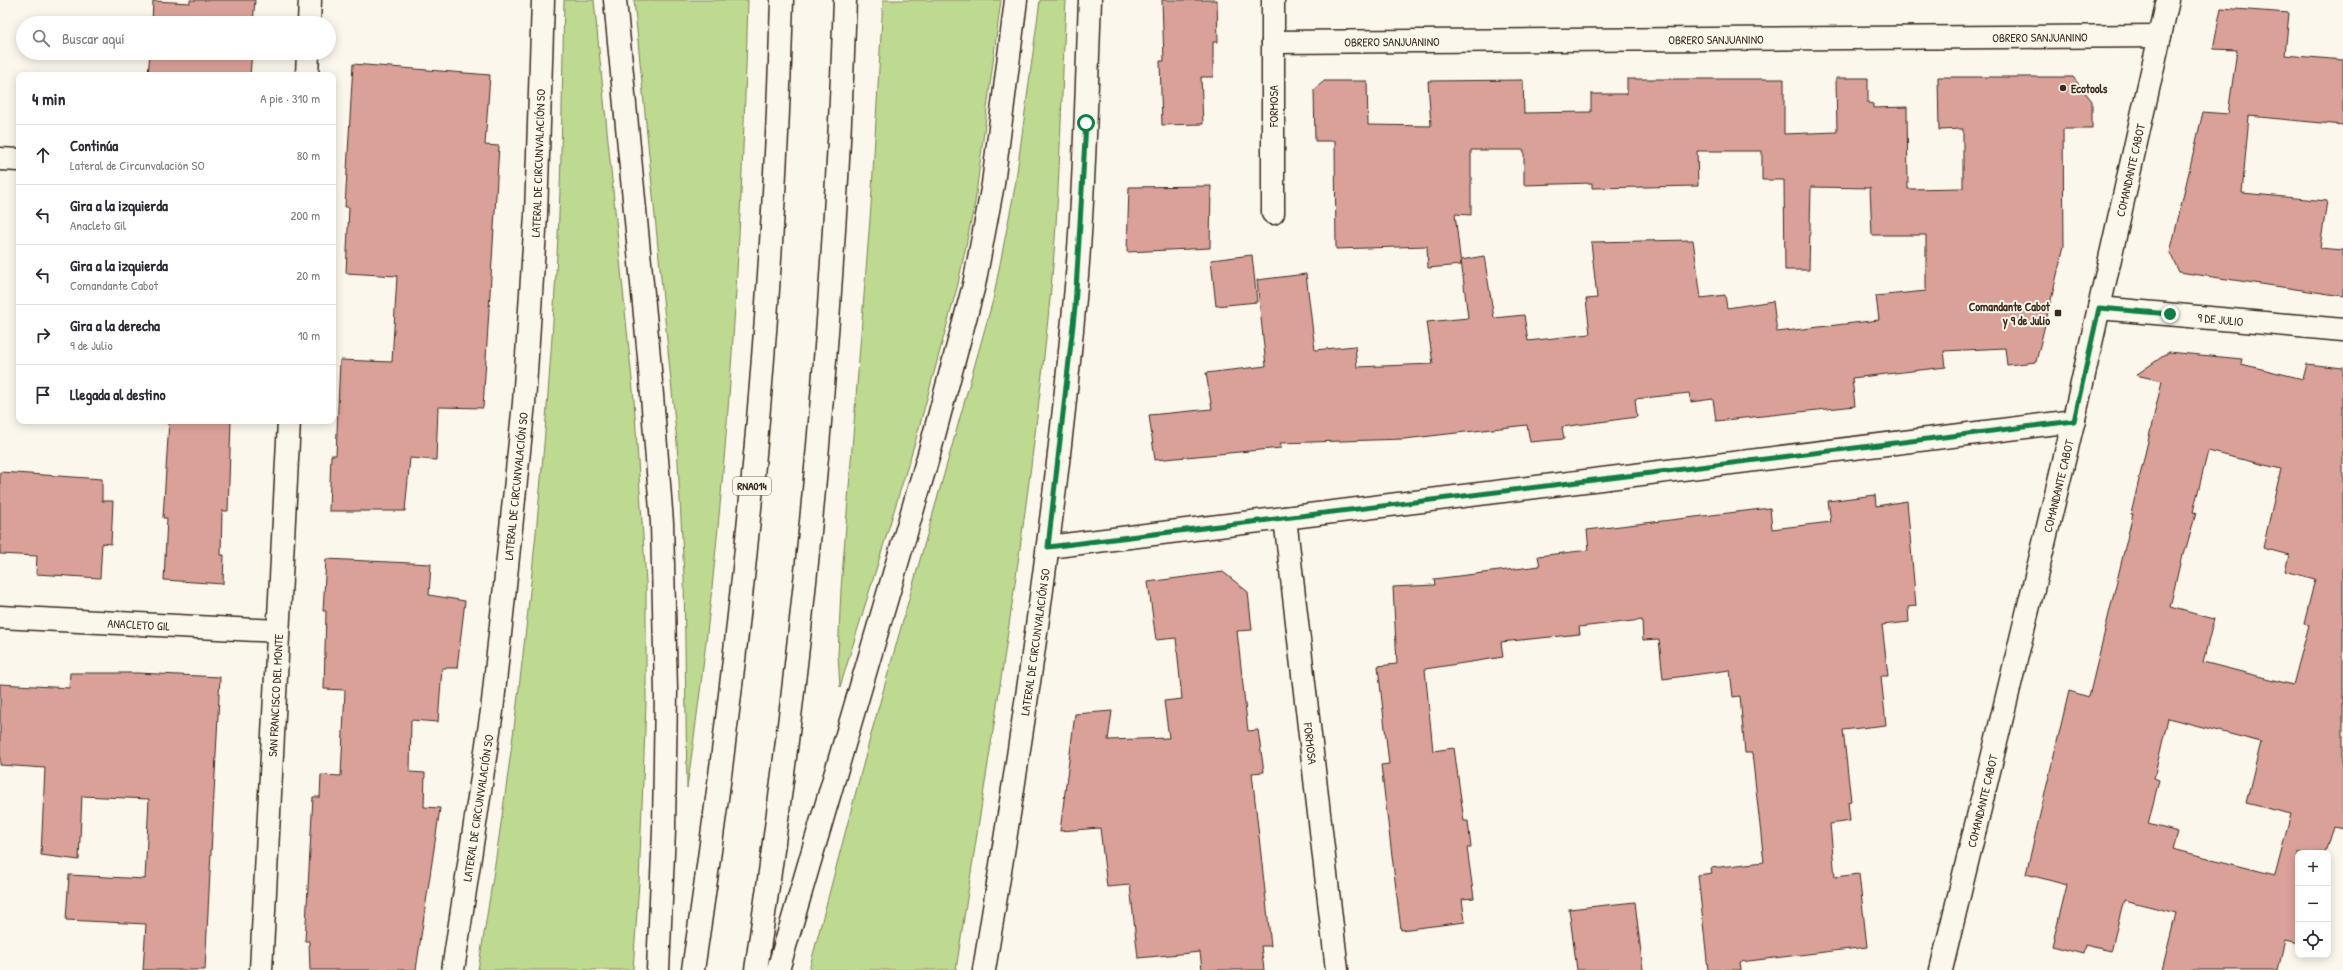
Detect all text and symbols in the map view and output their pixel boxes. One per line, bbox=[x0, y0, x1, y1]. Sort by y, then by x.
search box bbox=[16, 16, 336, 60]
icon: search bbox=[30, 27, 52, 49]
text: Buscar aquí bbox=[62, 28, 125, 49]
street label: OBRERO SANJUANINO bbox=[1992, 28, 2088, 46]
street label: OBRERO SANJUANINO bbox=[1668, 30, 1764, 48]
street label: OBRERO SANJUANINO bbox=[1344, 32, 1440, 50]
place label: Ecotools bbox=[2071, 80, 2108, 97]
marker: Ecotools bbox=[2058, 83, 2068, 93]
street label: FORMOSA bbox=[1265, 85, 1282, 128]
text: 4 min bbox=[32, 87, 65, 110]
street label: LATERAL DE CIRCUNVALACIÓN SO bbox=[526, 88, 549, 238]
text: A pie · 310 m bbox=[260, 89, 320, 107]
route start bbox=[1077, 114, 1095, 132]
street label: COMANDANTE CABOT bbox=[2111, 121, 2149, 218]
text: Continúa bbox=[70, 135, 118, 156]
icon: ahead bbox=[32, 144, 54, 166]
text: 80 m bbox=[297, 146, 320, 164]
text: Lateral de Circunvalación SO bbox=[70, 156, 205, 174]
text: Gira a la izquierda bbox=[70, 195, 168, 216]
icon: left bbox=[32, 204, 54, 226]
text: 200 m bbox=[290, 206, 320, 224]
text: Anacleto Gil bbox=[70, 216, 126, 234]
text: Gira a la izquierda bbox=[70, 255, 168, 276]
icon: left bbox=[32, 264, 54, 286]
text: 20 m bbox=[296, 266, 320, 284]
text: Comandante Cabot bbox=[70, 276, 158, 294]
place label: Comandante Cabot y 9 de Julio bbox=[1969, 298, 2051, 330]
route end bbox=[2161, 305, 2179, 323]
marker: Comandante Cabot y 9 de Julio bbox=[2053, 308, 2063, 318]
street label: 9 DE JULIO bbox=[2197, 308, 2244, 330]
text: Gira a la derecha bbox=[70, 315, 160, 336]
icon: right bbox=[32, 324, 54, 346]
text: 10 m bbox=[298, 326, 320, 344]
text: 9 de Julio bbox=[70, 336, 113, 354]
icon: arrive bbox=[32, 384, 54, 406]
text: Llegada al destino bbox=[70, 384, 166, 405]
street label: LATERAL DE CIRCUNVALACIÓN SO bbox=[499, 411, 532, 561]
street label: COMANDANTE CABOT bbox=[2038, 437, 2077, 534]
road number: RNA014 bbox=[733, 477, 771, 495]
street label: LATERAL DE CIRCUNVALACIÓN SO bbox=[1016, 567, 1053, 717]
street label: ANACLETO GIL bbox=[107, 614, 171, 634]
street label: SAN FRANCISCO DEL MONTE bbox=[263, 633, 287, 757]
street label: FORMOSA bbox=[1300, 721, 1322, 765]
street label: LATERAL DE CIRCUNVALACIÓN SO bbox=[458, 733, 497, 882]
street label: COMANDANTE CABOT bbox=[1962, 752, 2001, 849]
map controls bbox=[2295, 850, 2331, 958]
button: + bbox=[2295, 850, 2331, 886]
button: − bbox=[2295, 886, 2331, 922]
button: locate bbox=[2295, 922, 2331, 958]

